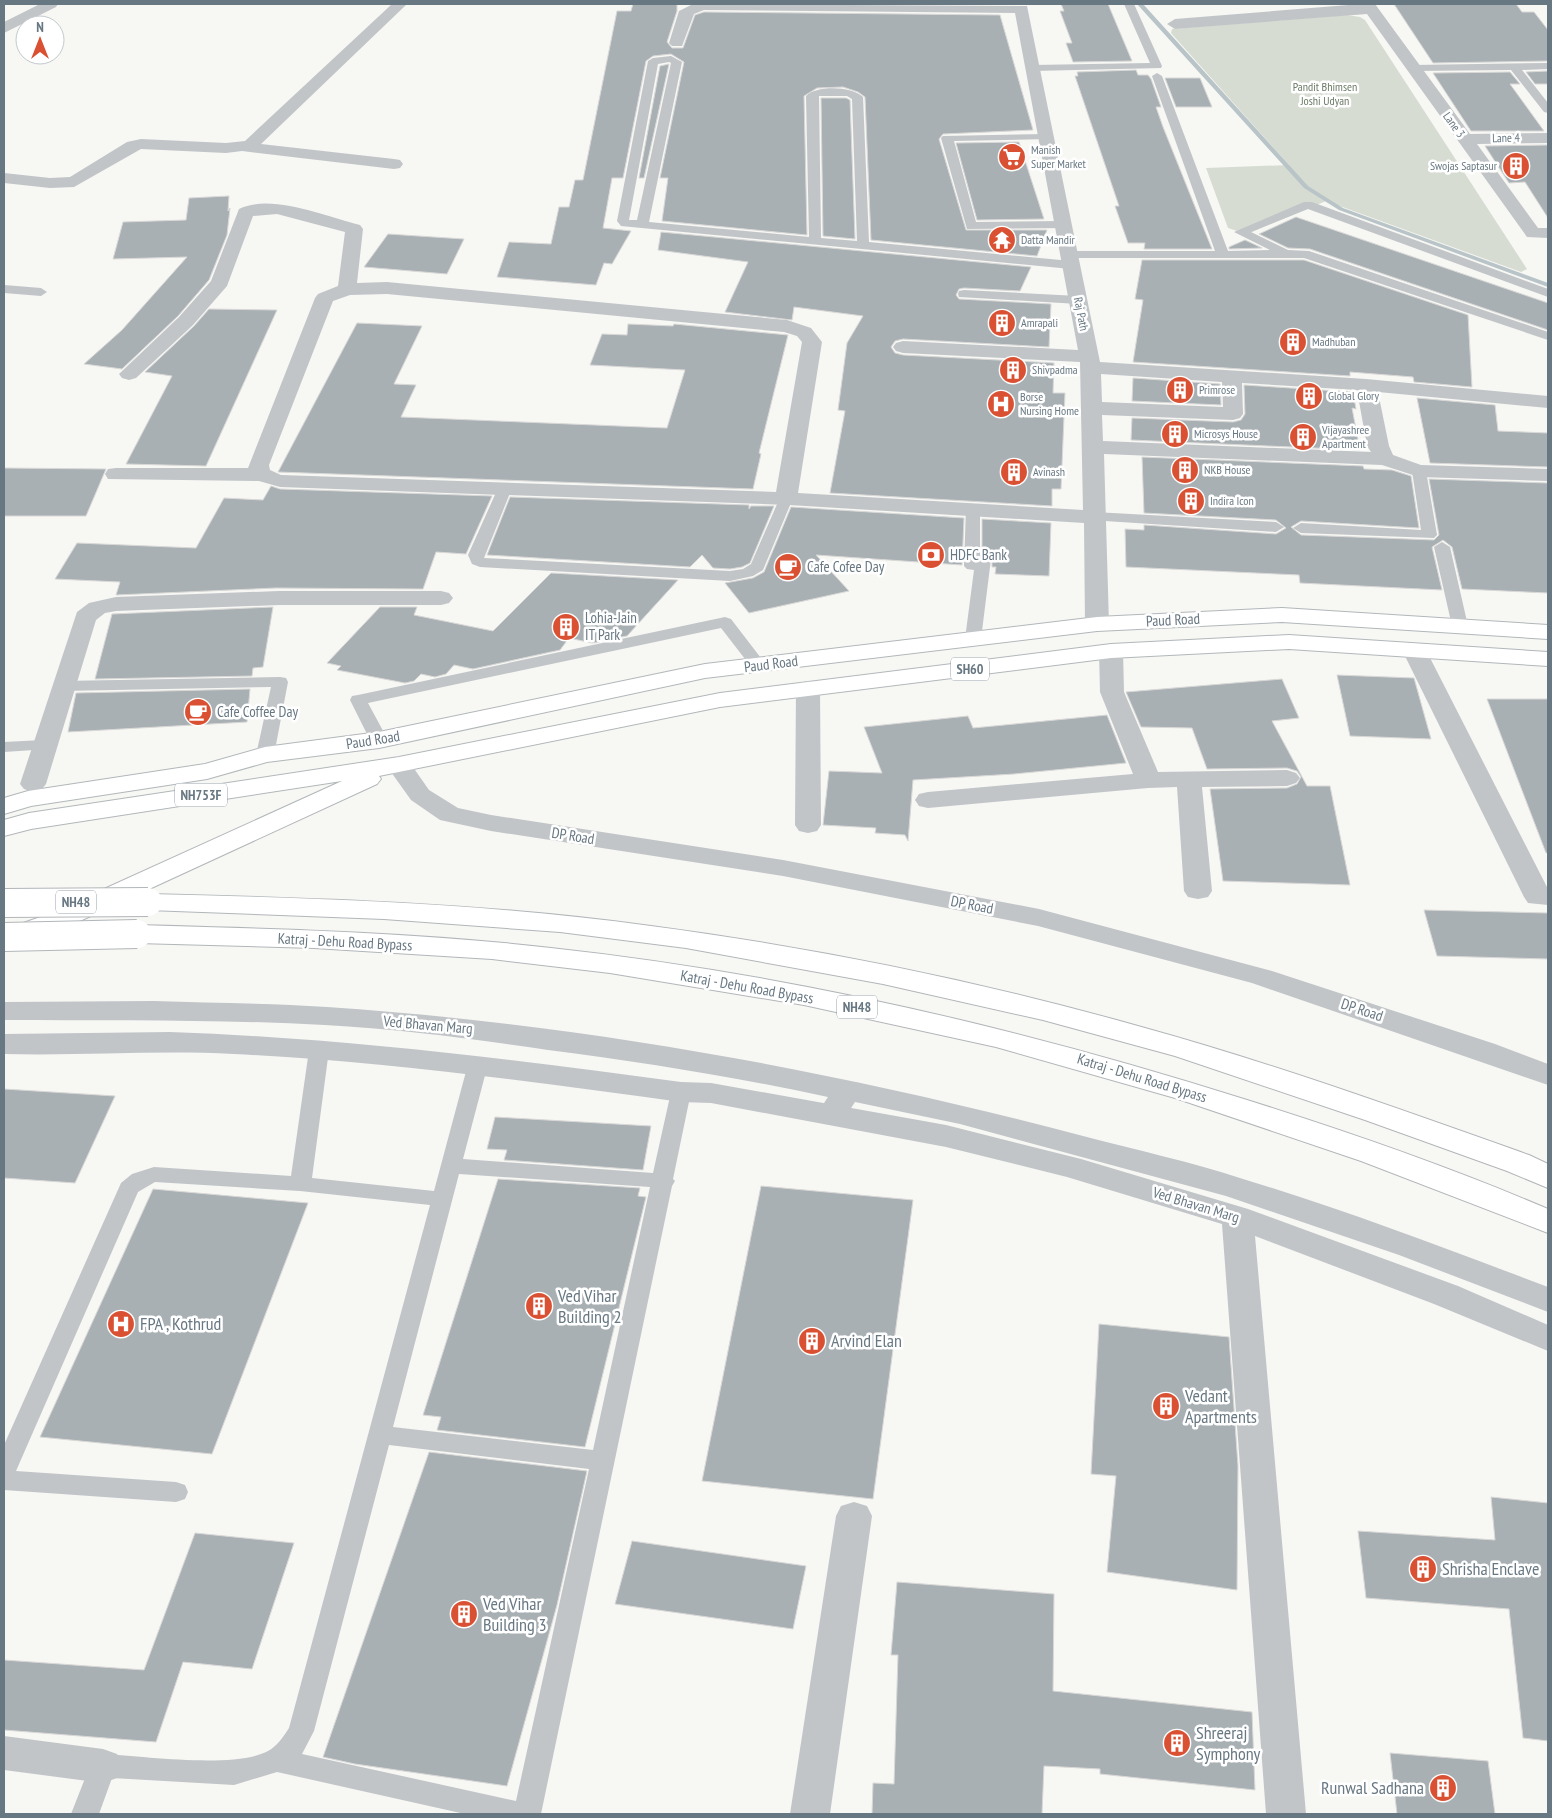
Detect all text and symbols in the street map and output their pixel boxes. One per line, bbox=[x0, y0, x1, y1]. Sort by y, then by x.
north arrow bbox=[15, 15, 65, 65]
text: N bbox=[36, 18, 44, 36]
park label: Pandit Bhimsen Joshi Udyan bbox=[1293, 79, 1357, 108]
street label: Lane 3 bbox=[1440, 109, 1469, 140]
street label: Lane 4 bbox=[1492, 130, 1521, 145]
supermarket icon: Manish Super Market bbox=[997, 142, 1027, 172]
place label: Manish Super Market bbox=[1031, 142, 1087, 171]
building icon: Swojas Saptasur bbox=[1501, 151, 1531, 181]
place label: Swojas Saptasur bbox=[1430, 158, 1498, 173]
temple icon: Datta Mandir bbox=[987, 225, 1017, 255]
place label: Datta Mandir bbox=[1021, 232, 1076, 247]
street label: Raj Path bbox=[1071, 296, 1092, 332]
building icon: Amrapali bbox=[987, 308, 1017, 338]
place label: Amrapali bbox=[1021, 315, 1058, 330]
building icon: Madhuban bbox=[1278, 327, 1308, 357]
place label: Madhuban bbox=[1312, 334, 1355, 349]
building icon: Shivpadma bbox=[998, 355, 1028, 385]
place label: Shivpadma bbox=[1032, 362, 1078, 377]
building icon: Primrose bbox=[1165, 375, 1195, 405]
building icon: Global Glory bbox=[1294, 381, 1324, 411]
place label: Primrose bbox=[1199, 382, 1235, 397]
place label: Global Glory bbox=[1328, 388, 1379, 403]
hospital icon: Borse Nursing Home bbox=[986, 389, 1016, 419]
place label: Borse Nursing Home bbox=[1020, 389, 1079, 418]
building icon: Microsys House bbox=[1160, 419, 1190, 449]
building icon: Vijayashree Apartment bbox=[1288, 422, 1318, 452]
place label: Vijayashree Apartment bbox=[1321, 422, 1369, 451]
place label: Microsys House bbox=[1194, 426, 1258, 441]
building icon: NKB House bbox=[1170, 455, 1200, 485]
building icon: Avinash bbox=[999, 457, 1029, 487]
place label: NKB House bbox=[1204, 462, 1250, 477]
place label: Avinash bbox=[1033, 464, 1065, 479]
building icon: Indira Icon bbox=[1176, 486, 1206, 516]
place label: Indira Icon bbox=[1210, 493, 1254, 508]
bank icon: HDFC Bank bbox=[916, 540, 946, 570]
place label: HDFC Bank bbox=[950, 545, 1007, 564]
cafe icon: Cafe Cofee Day bbox=[773, 552, 803, 582]
place label: Cafe Cofee Day bbox=[807, 557, 885, 576]
place label: Lohia-Jain IT Park bbox=[585, 608, 637, 644]
street label: Paud Road bbox=[1145, 609, 1201, 630]
building icon: Lohia-Jain IT Park bbox=[551, 612, 581, 642]
street label: Paud Road bbox=[743, 651, 799, 676]
road number: SH60 bbox=[951, 658, 989, 681]
cafe icon: Cafe Coffee Day bbox=[183, 697, 213, 727]
place label: Cafe Coffee Day bbox=[217, 702, 298, 721]
street label: Paud Road bbox=[345, 726, 401, 753]
road number: NH753F bbox=[175, 784, 227, 806]
street label: DP Road bbox=[550, 823, 596, 848]
road number: NH48 bbox=[56, 890, 96, 914]
street label: DP Road bbox=[949, 891, 995, 918]
street label: Katraj - Dehu Road Bypass bbox=[277, 928, 413, 955]
street label: Katraj - Dehu Road Bypass bbox=[679, 965, 815, 1008]
street label: DP Road bbox=[1339, 994, 1386, 1025]
road number: NH48 bbox=[837, 996, 877, 1019]
street label: Ved Bhavan Marg bbox=[382, 1011, 473, 1038]
street label: Katraj - Dehu Road Bypass bbox=[1075, 1049, 1209, 1106]
street label: Ved Bhavan Marg bbox=[1150, 1182, 1242, 1227]
place label: Ved Vihar Building 2 bbox=[557, 1284, 622, 1328]
building icon: Ved Vihar Building 2 bbox=[524, 1291, 554, 1321]
hospital icon: FPA , Kothrud bbox=[106, 1309, 136, 1339]
place label: FPA , Kothrud bbox=[140, 1312, 221, 1335]
building icon: Arvind Elan bbox=[797, 1326, 827, 1356]
place label: Arvind Elan bbox=[831, 1329, 902, 1352]
place label: Vedant Apartments bbox=[1184, 1384, 1257, 1428]
building icon: Vedant Apartments bbox=[1151, 1391, 1181, 1421]
building icon: Shrisha Enclave bbox=[1408, 1554, 1438, 1584]
place label: Shrisha Enclave bbox=[1442, 1557, 1539, 1580]
place label: Ved Vihar Building 3 bbox=[482, 1592, 547, 1636]
building icon: Ved Vihar Building 3 bbox=[449, 1599, 479, 1629]
place label: Shreeraj Symphony bbox=[1196, 1721, 1261, 1765]
building icon: Shreeraj Symphony bbox=[1162, 1728, 1192, 1758]
building icon: Runwal Sadhana bbox=[1428, 1773, 1458, 1803]
place label: Runwal Sadhana bbox=[1321, 1776, 1424, 1799]

